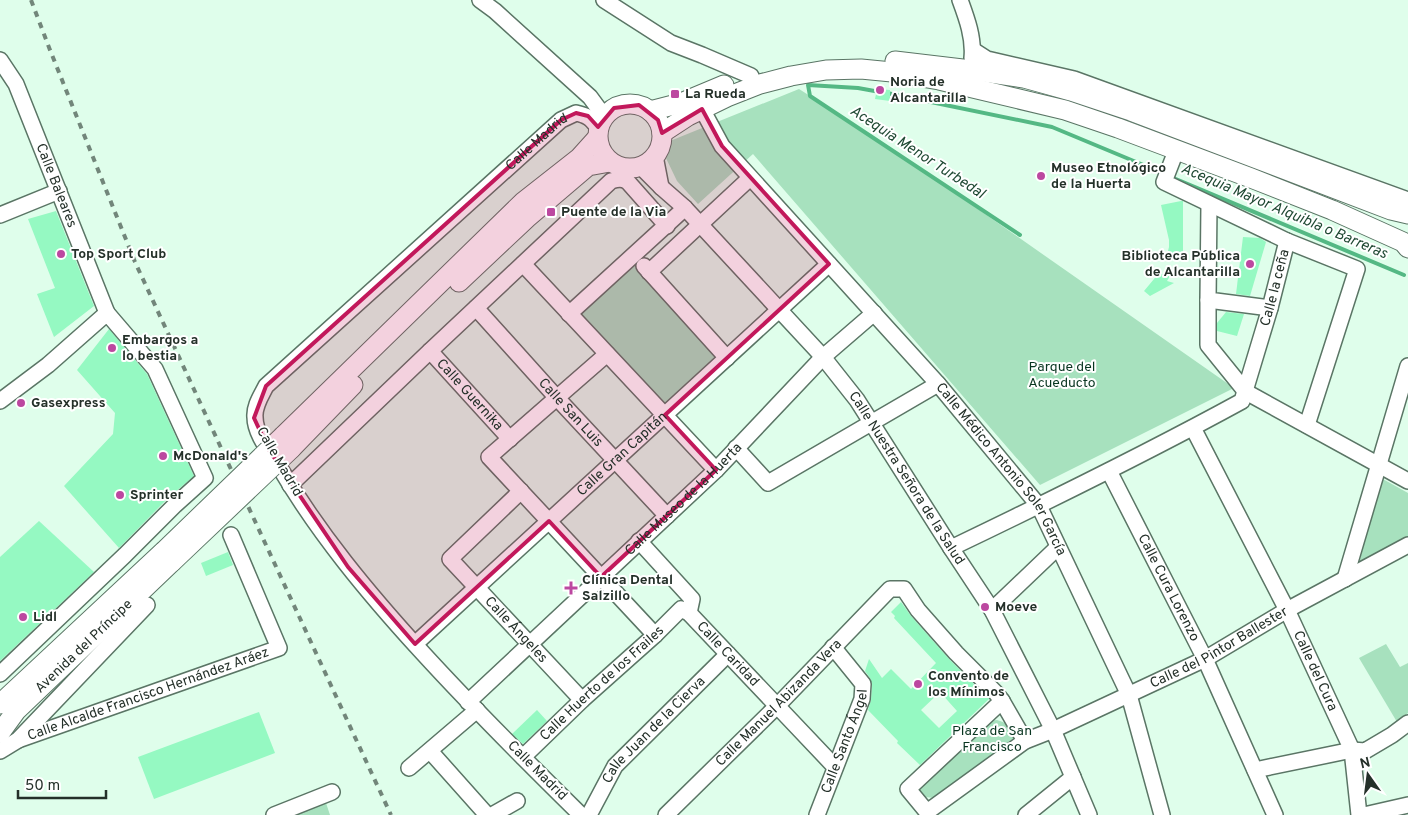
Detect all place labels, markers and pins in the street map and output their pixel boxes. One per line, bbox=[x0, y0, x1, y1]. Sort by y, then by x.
place label: Noria de Alcantarilla bbox=[890, 74, 967, 107]
marker: Noria de Alcantarilla bbox=[874, 84, 886, 96]
place label: La Rueda bbox=[685, 86, 746, 103]
marker: La Rueda bbox=[669, 88, 681, 100]
place label: Museo Etnológico de la Huerta bbox=[1051, 160, 1166, 193]
marker: Museo Etnológico de la Huerta bbox=[1035, 170, 1047, 182]
place label: Puente de la Via bbox=[561, 204, 666, 221]
marker: Puente de la Via bbox=[545, 206, 557, 218]
place label: Top Sport Club bbox=[71, 246, 166, 263]
marker: Top Sport Club bbox=[55, 248, 67, 260]
place label: Biblioteca Pública de Alcantarilla bbox=[1122, 248, 1240, 281]
marker: Biblioteca Pública de Alcantarilla bbox=[1244, 258, 1256, 270]
place label: Embargos a lo bestia bbox=[122, 332, 198, 365]
marker: Embargos a lo bestia bbox=[106, 342, 118, 354]
place label: Gasexpress bbox=[31, 395, 106, 412]
marker: Gasexpress bbox=[15, 397, 27, 409]
place label: McDonald's bbox=[173, 448, 248, 465]
marker: McDonald's bbox=[157, 450, 169, 462]
place label: Sprinter bbox=[130, 487, 184, 504]
marker: Sprinter bbox=[114, 489, 126, 501]
place label: Clínica Dental Salzillo bbox=[582, 572, 673, 605]
marker: Clínica Dental Salzillo bbox=[564, 581, 578, 595]
place label: Moeve bbox=[995, 599, 1038, 616]
marker: Moeve bbox=[979, 601, 991, 613]
place label: Lidl bbox=[33, 609, 57, 626]
marker: Lidl bbox=[17, 611, 29, 623]
place label: Convento de los Mínimos bbox=[928, 668, 1009, 701]
marker: Convento de los Mínimos bbox=[912, 678, 924, 690]

